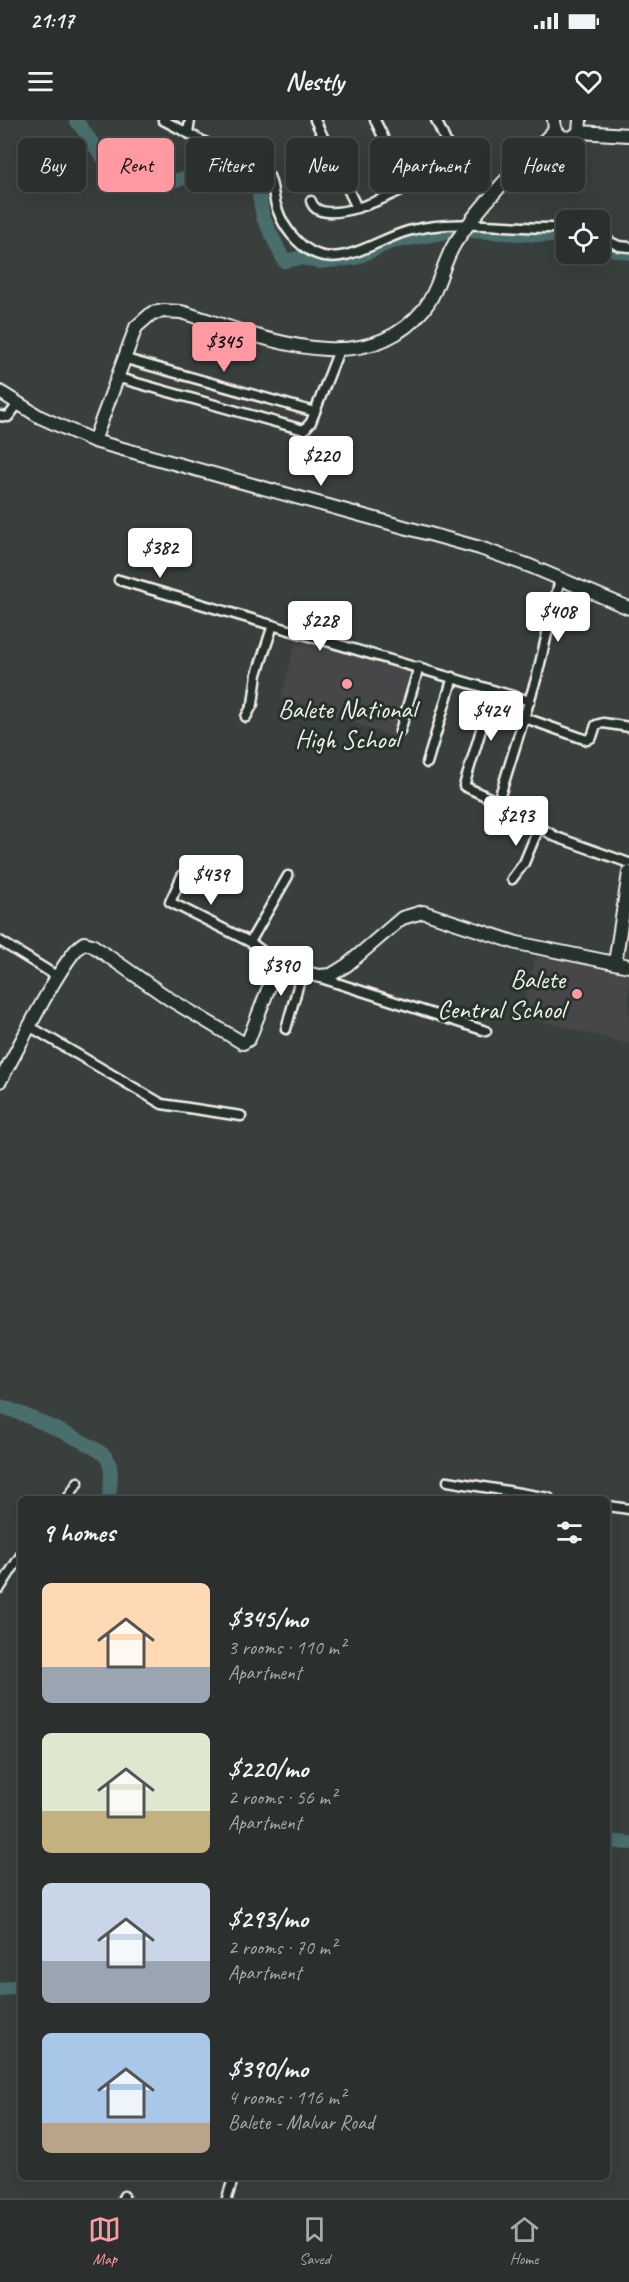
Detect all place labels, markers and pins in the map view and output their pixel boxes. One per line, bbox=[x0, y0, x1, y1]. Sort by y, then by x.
pin: $345 bbox=[188, 322, 260, 373]
pin: $220 bbox=[285, 436, 357, 487]
pin: $382 bbox=[124, 528, 196, 579]
pin: $408 bbox=[522, 592, 594, 643]
pin: $228 bbox=[284, 601, 356, 652]
marker: Balete National High School bbox=[340, 677, 354, 691]
pin: $424 bbox=[455, 691, 527, 742]
place label: Balete National High School bbox=[278, 693, 421, 756]
pin: $293 bbox=[480, 796, 552, 847]
pin: $439 bbox=[175, 855, 247, 906]
pin: $390 bbox=[245, 946, 317, 997]
place label: Balete Central School bbox=[437, 963, 570, 1026]
marker: Balete Central School bbox=[570, 987, 584, 1001]

